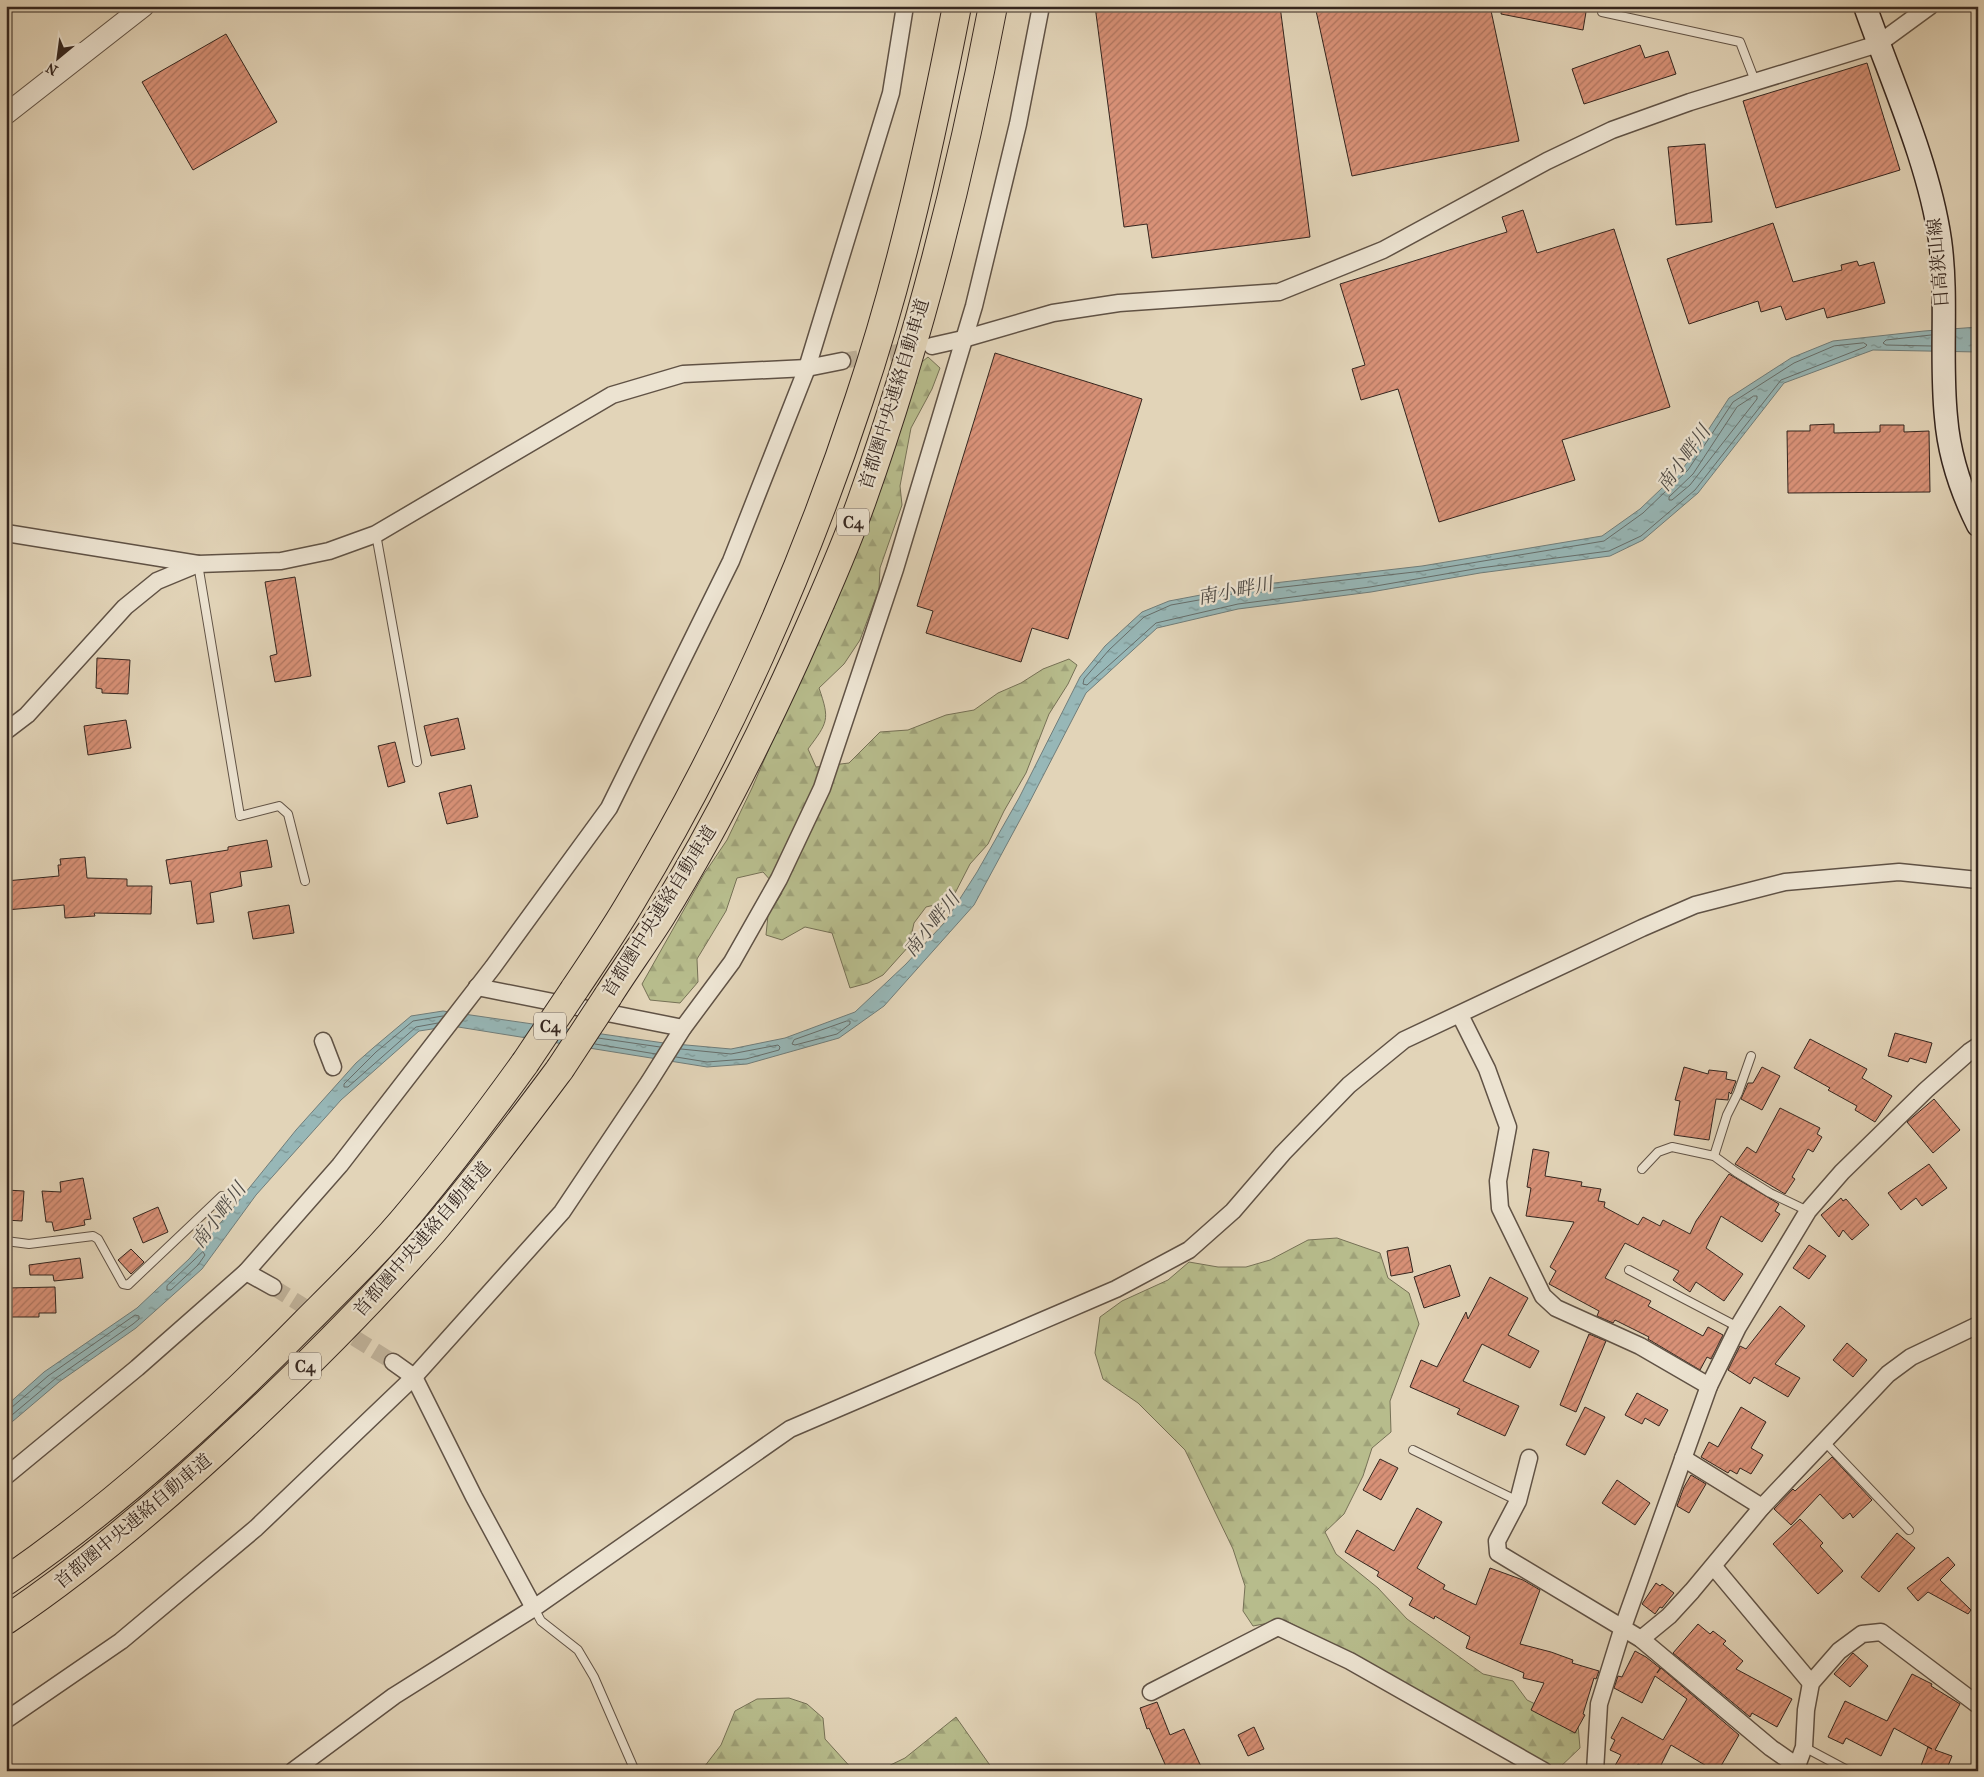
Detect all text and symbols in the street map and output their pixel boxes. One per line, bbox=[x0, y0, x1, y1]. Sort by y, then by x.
north arrow bbox=[32, 32, 82, 82]
text: N bbox=[43, 59, 61, 79]
street label: 日高狭山線 bbox=[1924, 217, 1953, 309]
street label: 首都圏中央連絡自動車道 bbox=[855, 296, 933, 492]
water label: 南小畔川 bbox=[1653, 420, 1716, 496]
road number: C4 bbox=[837, 508, 869, 536]
water label: 南小畔川 bbox=[1196, 573, 1277, 609]
street label: 首都圏中央連絡自動車道 bbox=[598, 822, 721, 1001]
water label: 南小畔川 bbox=[899, 887, 965, 961]
road number: C4 bbox=[534, 1012, 566, 1040]
street label: 首都圏中央連絡自動車道 bbox=[350, 1158, 495, 1321]
water label: 南小畔川 bbox=[187, 1177, 252, 1253]
road number: C4 bbox=[289, 1352, 321, 1380]
street label: 首都圏中央連絡自動車道 bbox=[51, 1450, 216, 1593]

